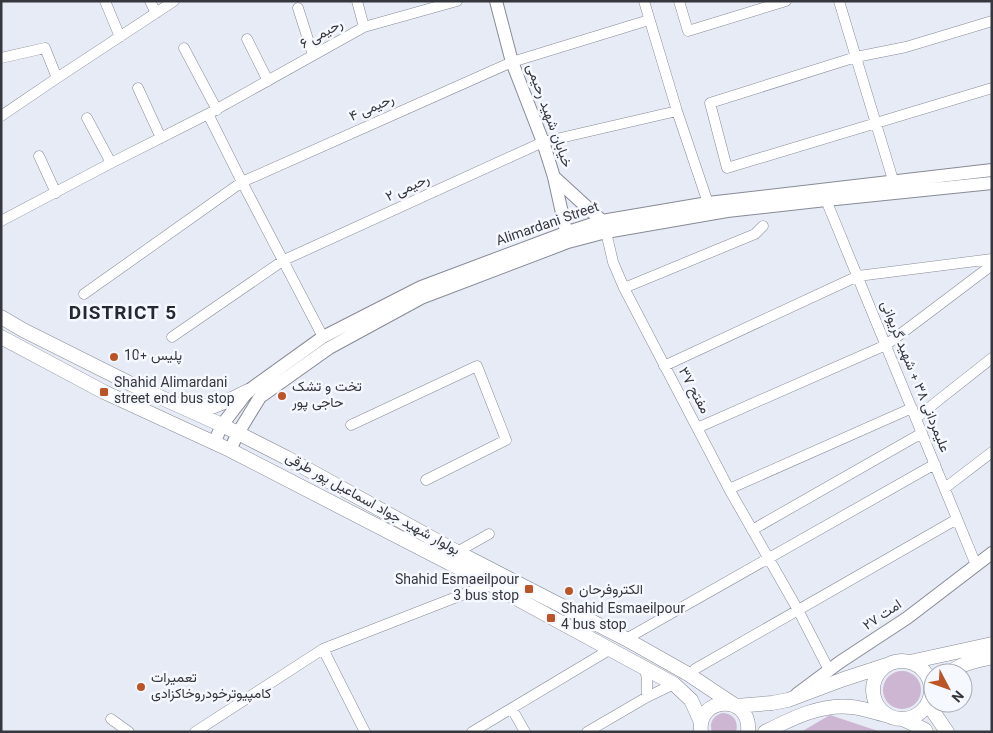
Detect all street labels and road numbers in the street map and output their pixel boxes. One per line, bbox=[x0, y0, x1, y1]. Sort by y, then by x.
street label: رحیمی ۶ bbox=[297, 14, 348, 56]
street label: خیابان شهید رحیمی bbox=[519, 61, 577, 171]
street label: رحیمی ۴ bbox=[346, 89, 398, 129]
street label: رحیمی ۲ bbox=[382, 169, 434, 209]
street label: Alimardani Street bbox=[493, 197, 603, 253]
street label: علیمردانی ۳۸ + شهید گریوانی bbox=[873, 298, 955, 456]
street label: مفتح ۳۷ bbox=[671, 364, 715, 418]
street label: بولوار شهید جواد اسماعیل پور طرقی bbox=[281, 448, 463, 562]
street label: امت ۲۷ bbox=[859, 595, 907, 637]

